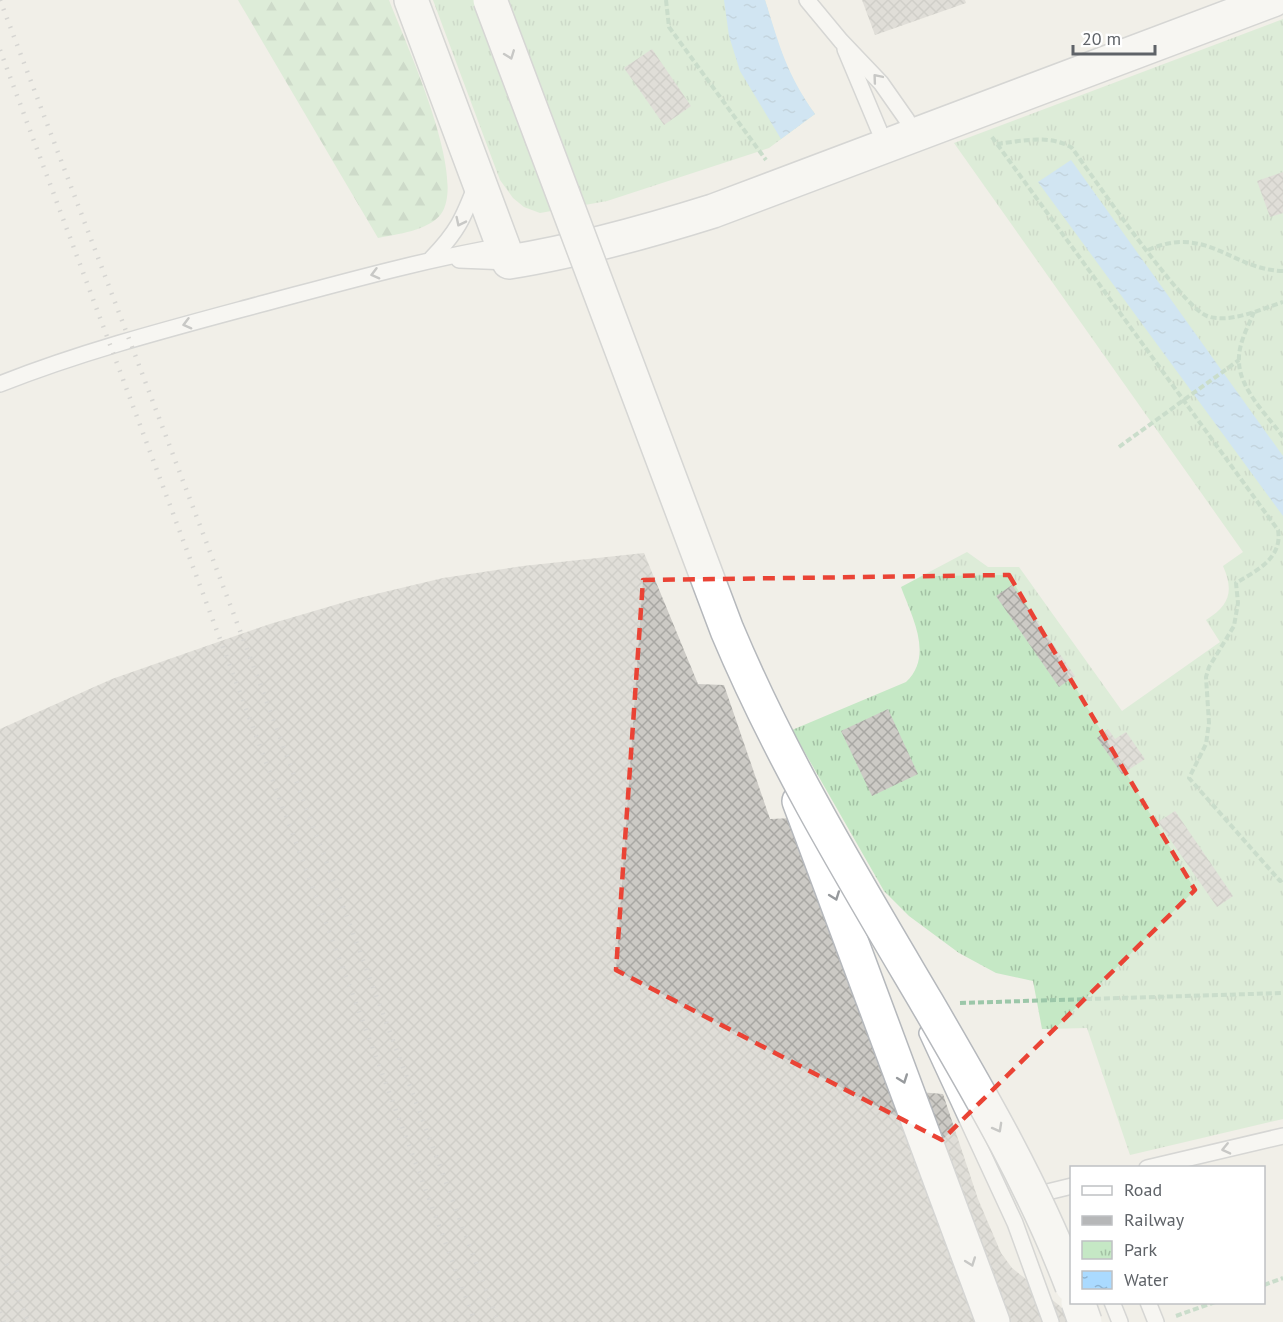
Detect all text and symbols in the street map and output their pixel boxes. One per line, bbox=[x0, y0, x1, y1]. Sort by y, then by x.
scale bar bbox=[1073, 18, 1156, 56]
text: 20 m bbox=[1082, 27, 1121, 50]
one-way arrow bbox=[503, 49, 516, 60]
one-way arrow bbox=[873, 74, 884, 85]
one-way arrow bbox=[456, 216, 468, 227]
one-way arrow bbox=[370, 266, 380, 279]
one-way arrow bbox=[182, 316, 192, 329]
one-way arrow bbox=[827, 890, 840, 901]
one-way arrow bbox=[895, 1073, 908, 1084]
one-way arrow bbox=[991, 1122, 1002, 1132]
one-way arrow bbox=[1221, 1142, 1231, 1155]
legend bbox=[1070, 1166, 1265, 1304]
text: Road bbox=[1124, 1178, 1162, 1201]
text: Railway bbox=[1124, 1208, 1185, 1231]
text: Park bbox=[1124, 1238, 1157, 1261]
one-way arrow bbox=[963, 1256, 976, 1267]
text: Water bbox=[1124, 1268, 1168, 1291]

